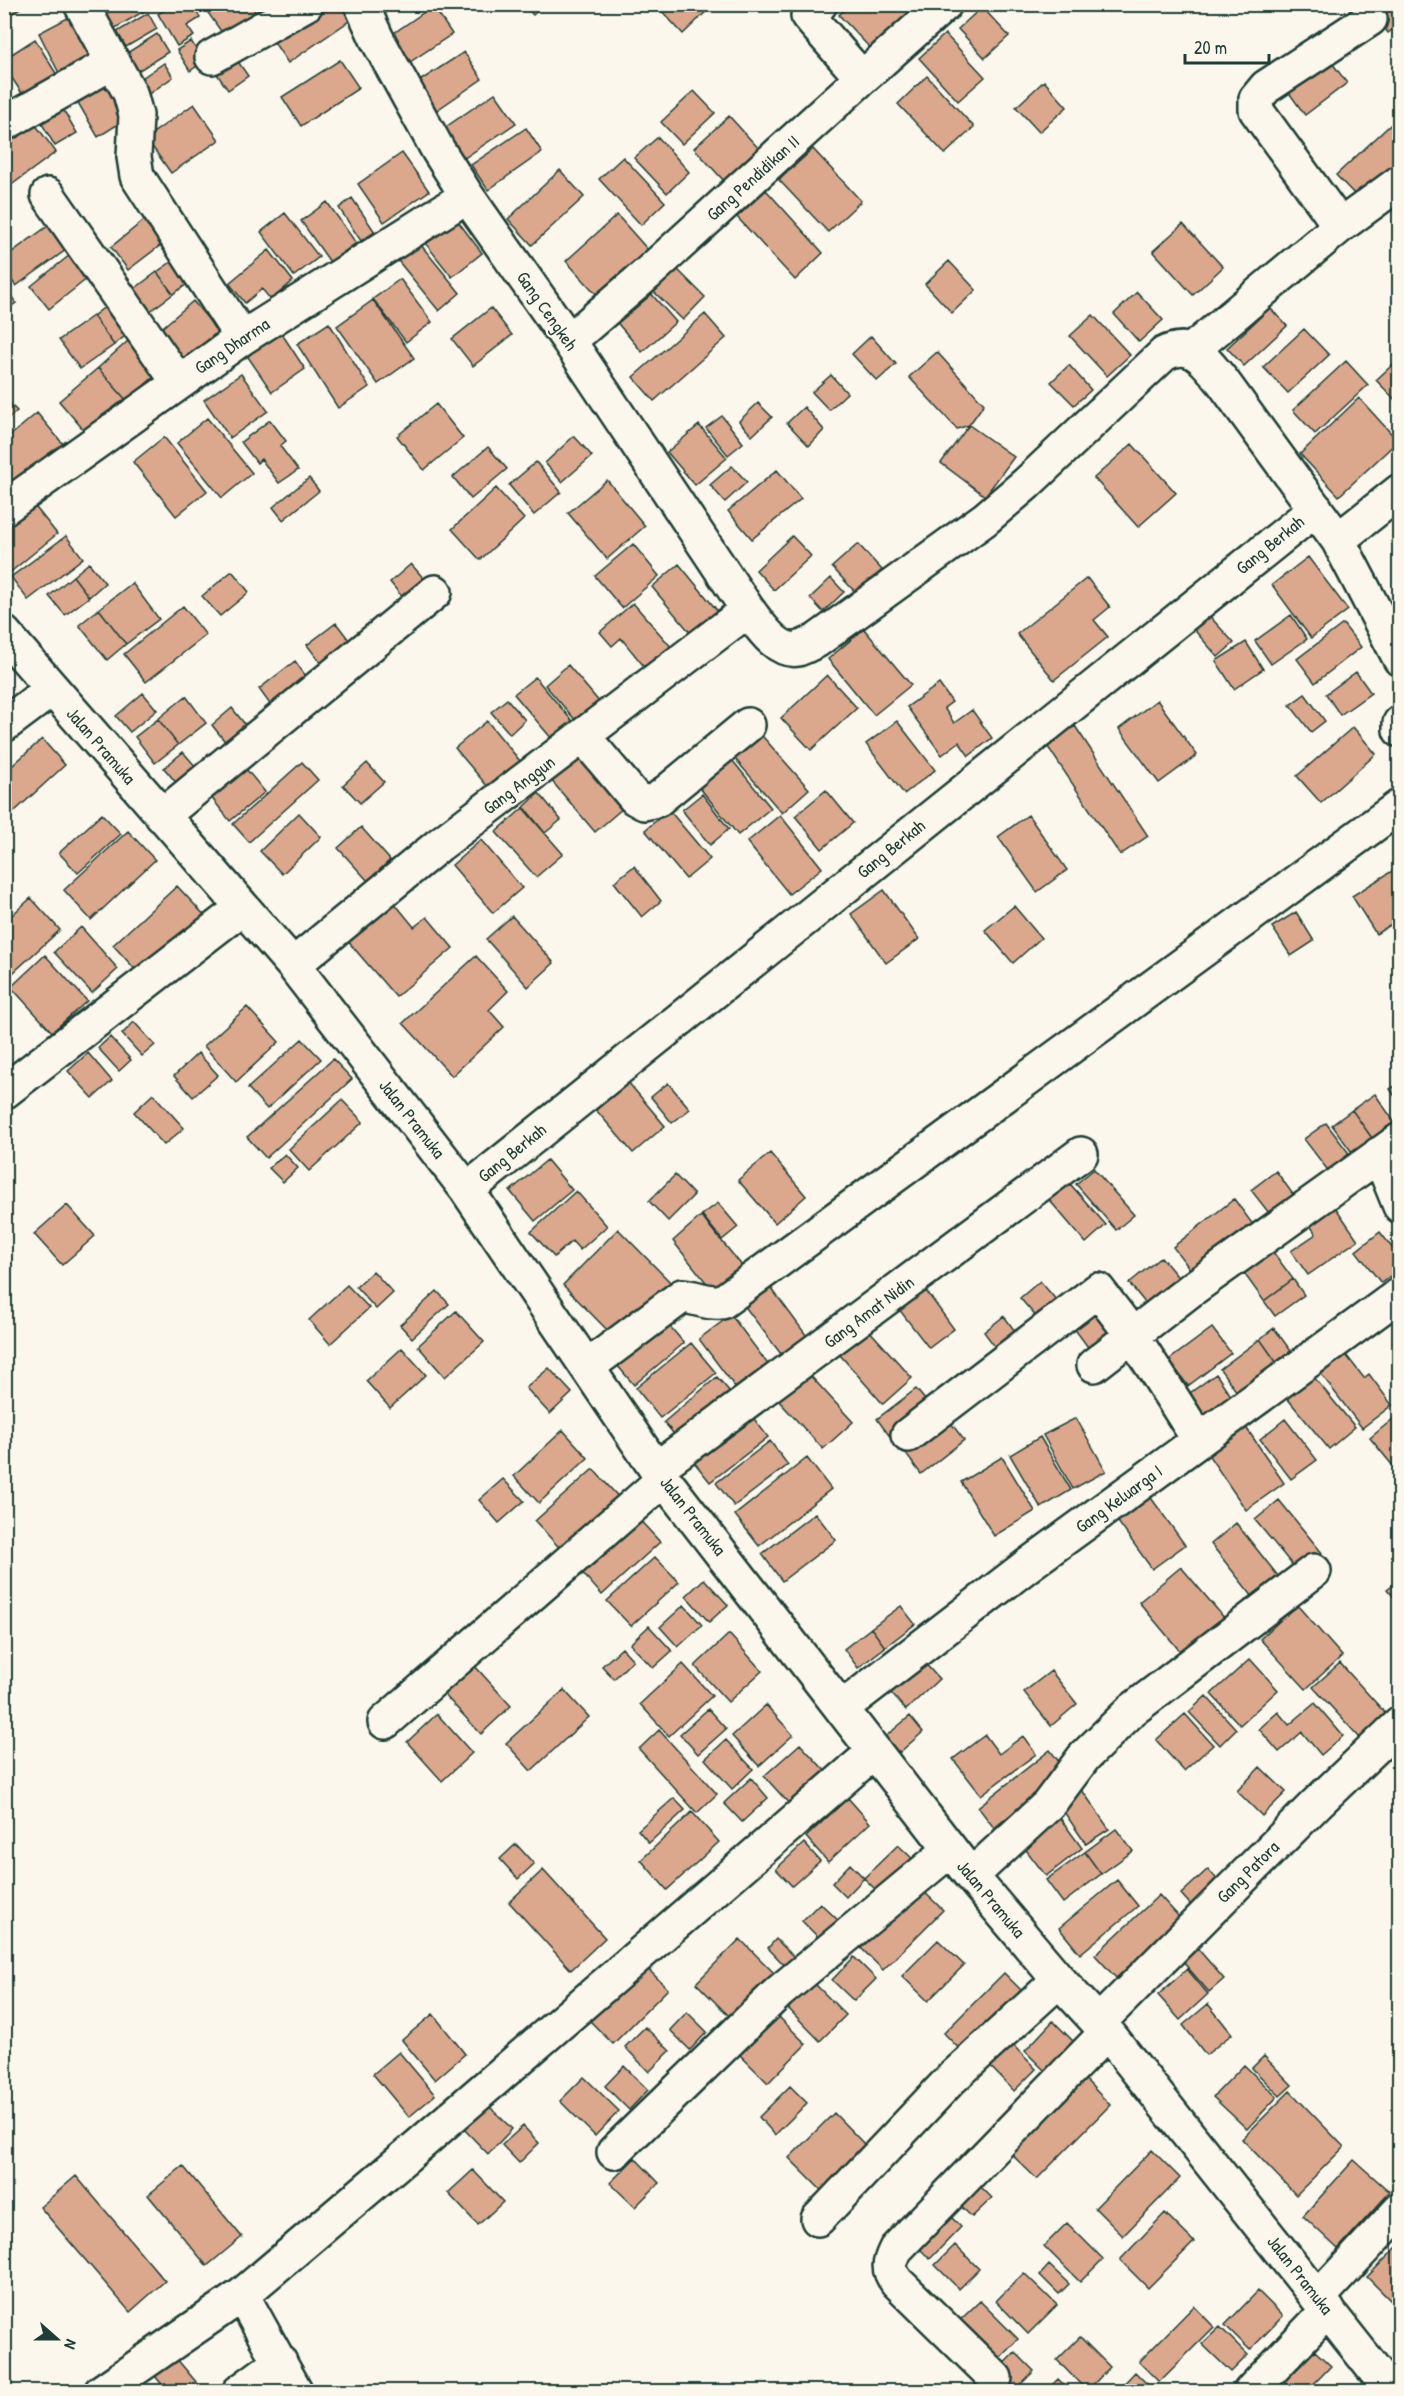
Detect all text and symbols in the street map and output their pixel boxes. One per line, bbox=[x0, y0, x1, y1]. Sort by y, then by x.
scale bar bbox=[1185, 27, 1269, 65]
text: 20 m bbox=[1194, 35, 1227, 60]
street label: Gang Pendidikan II bbox=[701, 129, 805, 226]
street label: Gang Cengkeh bbox=[511, 266, 584, 356]
street label: Gang Dharma bbox=[189, 311, 274, 380]
street label: Gang Berkah bbox=[1230, 509, 1309, 580]
street label: Jalan Pramuka bbox=[61, 702, 142, 790]
street label: Gang Anggun bbox=[478, 749, 560, 820]
street label: Gang Berkah bbox=[851, 813, 930, 884]
street label: Jalan Pramuka bbox=[373, 1074, 451, 1164]
street label: Gang Berkah bbox=[472, 1117, 551, 1188]
street label: Gang Amat Nidin bbox=[818, 1269, 919, 1354]
street label: Gang Keluarga I bbox=[1070, 1459, 1167, 1539]
street label: Jalan Pramuka bbox=[654, 1471, 732, 1561]
street label: Gang Patora bbox=[1211, 1835, 1284, 1908]
street label: Jalan Pramuka bbox=[951, 1854, 1031, 1943]
street label: Jalan Pramuka bbox=[1261, 2230, 1339, 2320]
north arrow bbox=[27, 2309, 87, 2369]
text: N bbox=[59, 2336, 83, 2353]

